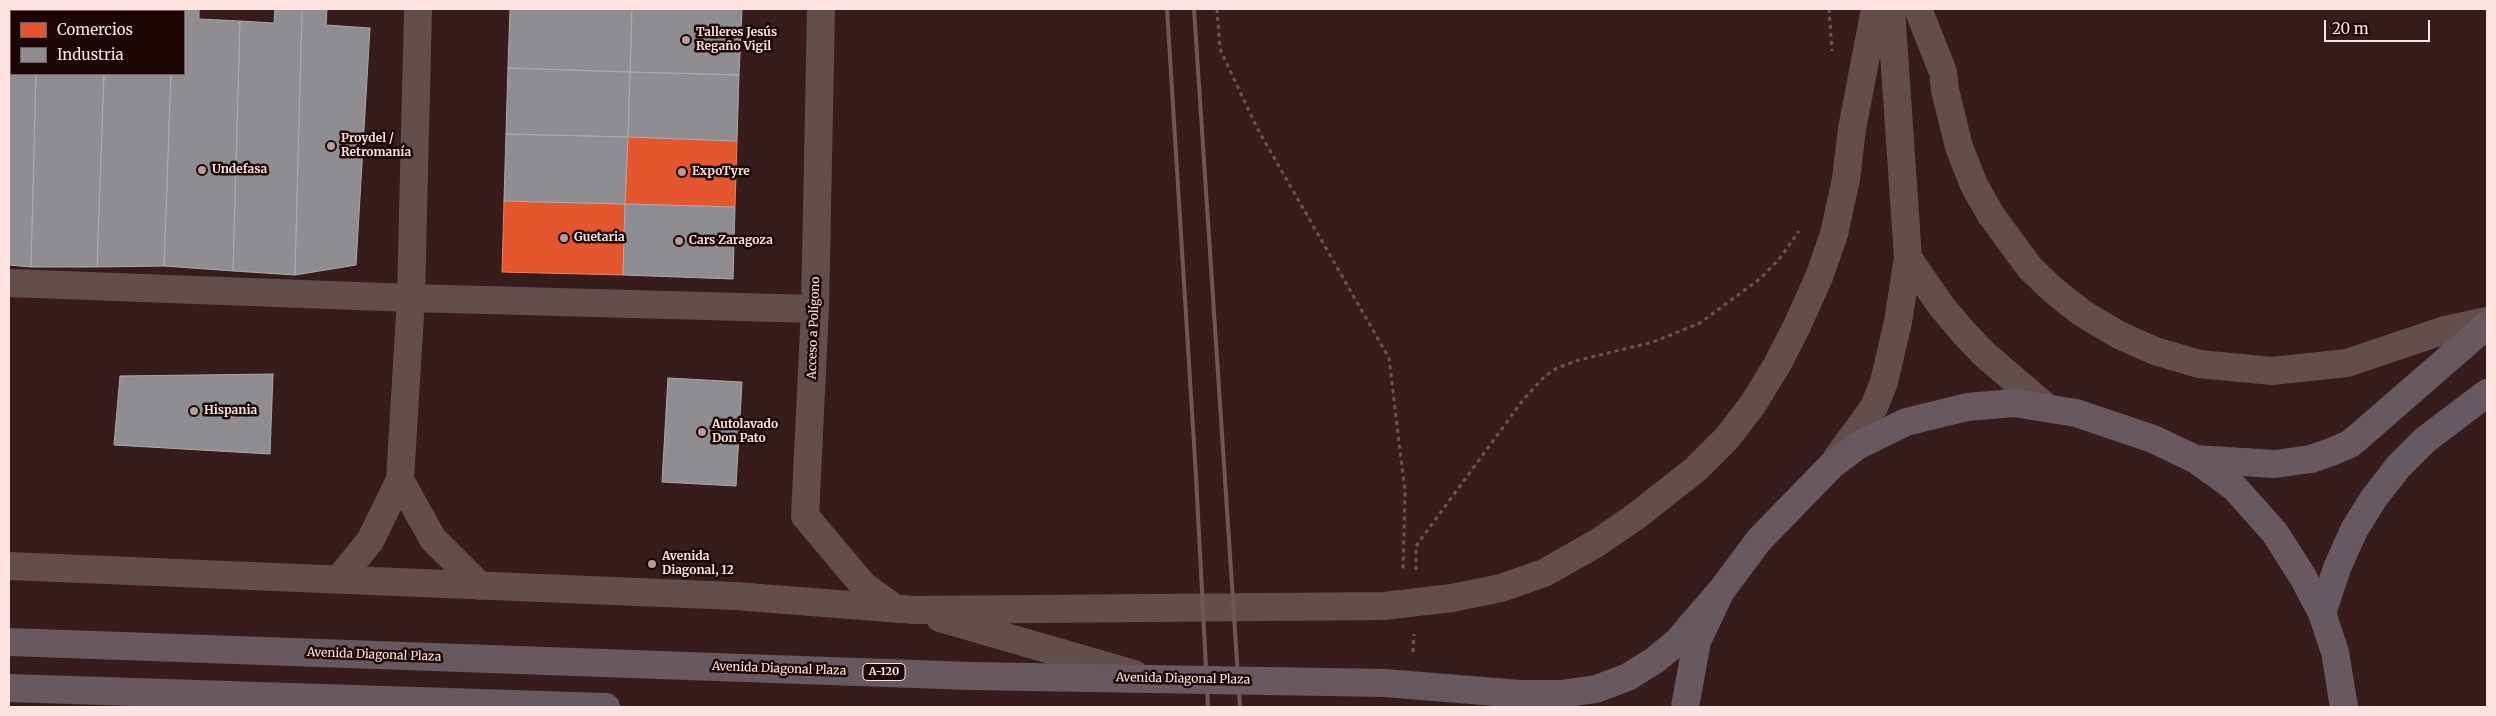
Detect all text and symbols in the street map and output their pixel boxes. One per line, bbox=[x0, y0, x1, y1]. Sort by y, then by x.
legend bbox=[10, 10, 185, 75]
scale bar bbox=[2326, 10, 2432, 42]
text: 20 m bbox=[2332, 19, 2369, 38]
text: Comercios bbox=[57, 20, 133, 39]
place label: Talleres Jesús Regaño Vigil bbox=[696, 26, 777, 54]
marker: Talleres Jesús Regaño Vigil bbox=[680, 34, 692, 46]
text: Industria bbox=[57, 45, 124, 64]
place label: Proydel / Retromanía bbox=[341, 132, 411, 160]
marker: Proydel / Retromanía bbox=[325, 140, 337, 152]
place label: Undefasa bbox=[212, 163, 267, 177]
marker: Undefasa bbox=[196, 164, 208, 176]
place label: ExpoTyre bbox=[692, 165, 750, 179]
marker: ExpoTyre bbox=[676, 166, 688, 178]
place label: Guetaria bbox=[574, 231, 625, 245]
marker: Guetaria bbox=[558, 232, 570, 244]
place label: Cars Zaragoza bbox=[689, 234, 773, 248]
marker: Cars Zaragoza bbox=[673, 235, 685, 247]
street label: Acceso a Polígono bbox=[805, 276, 823, 380]
place label: Hispania bbox=[204, 404, 257, 418]
marker: Hispania bbox=[188, 405, 200, 417]
place label: Autolavado Don Pato bbox=[712, 418, 778, 446]
marker: Autolavado Don Pato bbox=[696, 426, 708, 438]
place label: Avenida Diagonal, 12 bbox=[662, 550, 734, 578]
marker: Avenida Diagonal, 12 bbox=[646, 558, 658, 570]
street label: Avenida Diagonal Plaza bbox=[307, 645, 441, 665]
street label: Avenida Diagonal Plaza bbox=[712, 659, 846, 679]
road number: A-120 bbox=[863, 664, 905, 680]
street label: Avenida Diagonal Plaza bbox=[1116, 671, 1250, 687]

